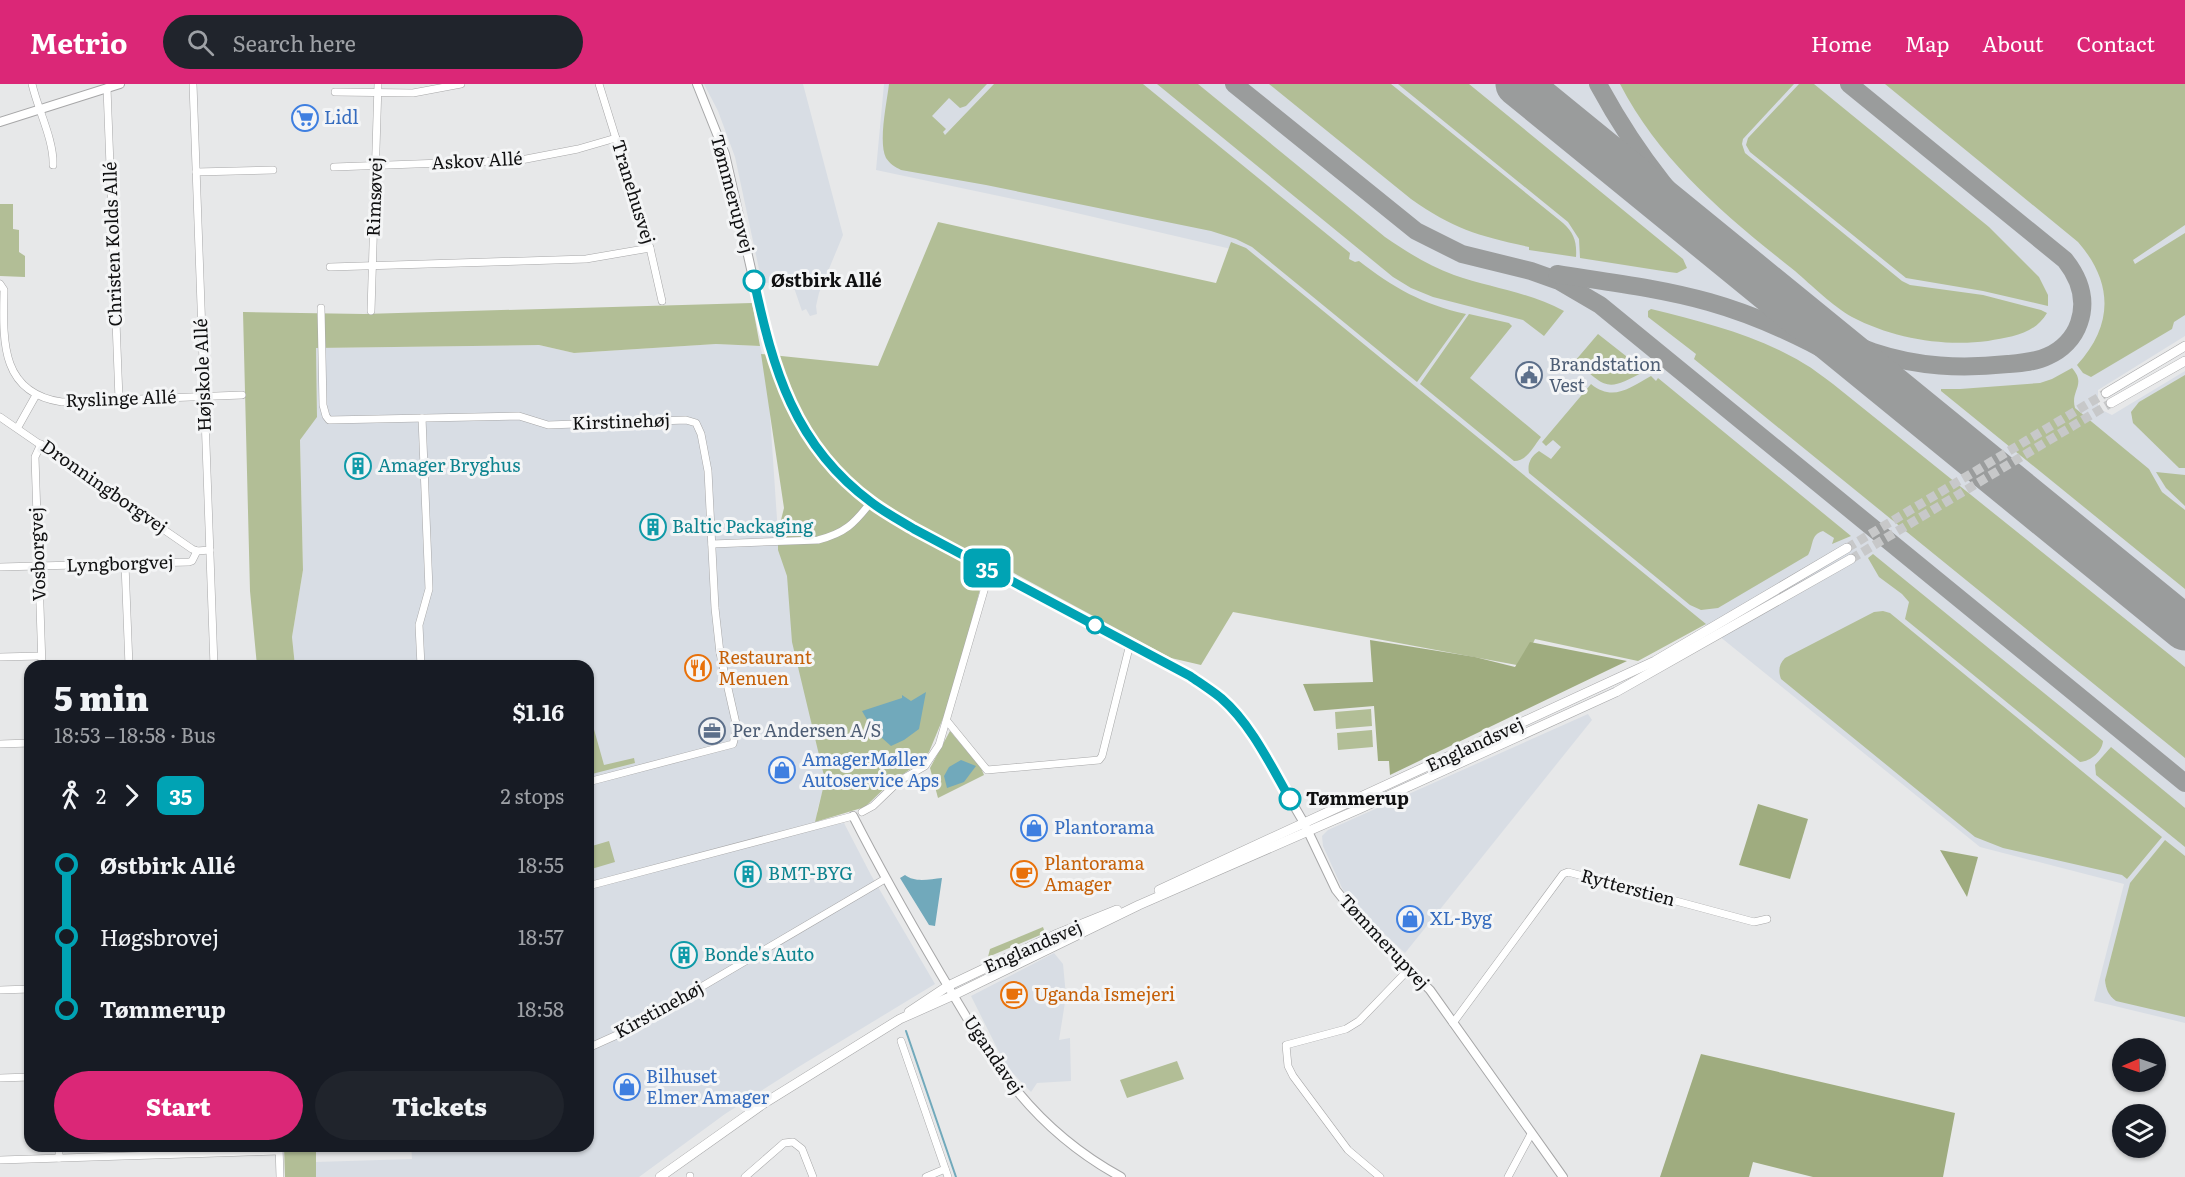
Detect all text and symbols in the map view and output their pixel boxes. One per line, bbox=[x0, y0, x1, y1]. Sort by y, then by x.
search box bbox=[163, 15, 583, 69]
text: Metrio bbox=[30, 21, 127, 63]
icon: search bbox=[184, 26, 217, 59]
text: Search here bbox=[232, 26, 356, 59]
text: Home bbox=[1811, 27, 1872, 58]
text: Map bbox=[1905, 27, 1949, 58]
text: About bbox=[1982, 27, 2044, 58]
text: Contact bbox=[2077, 27, 2155, 58]
supermarket icon: Lidl bbox=[290, 103, 320, 133]
place label: Lidl bbox=[324, 103, 359, 130]
street label: Tømmerupvej bbox=[705, 131, 762, 256]
street label: Tranehusvej bbox=[606, 136, 663, 247]
street label: Askov Allé bbox=[431, 144, 523, 175]
street label: Rimsøvej bbox=[359, 157, 388, 237]
street label: Christen Kolds Allé bbox=[95, 161, 128, 327]
place label: Østbirk Allé bbox=[771, 266, 882, 293]
marker: Østbirk Allé bbox=[743, 270, 765, 292]
street label: Højskole Allé bbox=[186, 318, 217, 432]
place label: Brandstation Vest bbox=[1549, 350, 1662, 398]
public building icon: Brandstation Vest bbox=[1514, 360, 1544, 390]
street label: Ryslinge Allé bbox=[65, 382, 177, 413]
street label: Kirstinehøj bbox=[571, 405, 670, 436]
street label: Dronningborgvej bbox=[36, 432, 174, 539]
building icon: Amager Bryghus bbox=[343, 451, 373, 481]
place label: Amager Bryghus bbox=[378, 451, 520, 478]
street label: Vosborgvej bbox=[21, 506, 52, 602]
building icon: Baltic Packaging bbox=[638, 512, 668, 542]
place label: Baltic Packaging bbox=[672, 512, 814, 539]
street label: Lyngborgvej bbox=[66, 547, 174, 578]
line badge: 35 bbox=[960, 548, 1014, 588]
text: 35 bbox=[975, 553, 999, 584]
unlabelled marker bbox=[1086, 616, 1104, 634]
place label: Restaurant Menuen bbox=[718, 643, 813, 691]
restaurant icon: Restaurant Menuen bbox=[683, 653, 713, 683]
text: 5 min bbox=[54, 672, 149, 721]
text: $1.16 bbox=[513, 695, 564, 728]
street label: Englandsvej bbox=[1421, 709, 1528, 778]
office icon: Per Andersen A/S bbox=[697, 716, 727, 746]
place label: Per Andersen A/S bbox=[732, 716, 881, 743]
text: 18:53 – 18:58 · Bus bbox=[54, 719, 215, 749]
place label: AmagerMøller Autoservice Aps bbox=[802, 745, 939, 793]
shop icon: AmagerMøller Autoservice Aps bbox=[767, 755, 797, 785]
icon: walk bbox=[54, 779, 87, 812]
icon: forward bbox=[115, 779, 148, 812]
text: 2 bbox=[96, 780, 106, 810]
text: 35 bbox=[169, 780, 192, 811]
text: 2 stops bbox=[500, 780, 564, 810]
place label: Tømmerup bbox=[1306, 784, 1409, 811]
marker: Tømmerup bbox=[1279, 788, 1301, 810]
shop icon: Plantorama bbox=[1019, 813, 1049, 843]
place label: Plantorama bbox=[1054, 813, 1155, 840]
text: Østbirk Allé bbox=[100, 848, 235, 881]
text: 18:55 bbox=[518, 849, 564, 879]
place label: Plantorama Amager bbox=[1044, 849, 1145, 897]
building icon: BMT-BYG bbox=[733, 859, 763, 889]
place label: BMT-BYG bbox=[768, 859, 853, 886]
cafe icon: Plantorama Amager bbox=[1009, 859, 1039, 889]
street label: Rytterstien bbox=[1578, 861, 1679, 912]
street label: Tømmerupvej bbox=[1334, 887, 1437, 995]
shop icon: XL-Byg bbox=[1395, 904, 1425, 934]
place label: XL-Byg bbox=[1430, 904, 1493, 931]
street label: Englandsvej bbox=[979, 912, 1086, 979]
text: Høgsbrovej bbox=[100, 920, 219, 953]
text: 18:57 bbox=[518, 921, 564, 951]
building icon: Bonde's Auto bbox=[669, 940, 699, 970]
place label: Bonde's Auto bbox=[704, 940, 814, 967]
street label: Kirstinehøj bbox=[609, 973, 708, 1044]
cafe icon: Uganda Ismejeri bbox=[999, 980, 1029, 1010]
place label: Uganda Ismejeri bbox=[1034, 980, 1175, 1007]
text: Tømmerup bbox=[100, 992, 226, 1025]
text: 18:58 bbox=[517, 993, 564, 1023]
street label: Ugandavej bbox=[958, 1009, 1031, 1099]
north arrow bbox=[2112, 1038, 2166, 1092]
map controls bbox=[2112, 1038, 2166, 1158]
place label: Bilhuset Elmer Amager bbox=[646, 1062, 770, 1110]
button: Start bbox=[54, 1071, 303, 1140]
button: Tickets bbox=[315, 1071, 564, 1140]
shop icon: Bilhuset Elmer Amager bbox=[612, 1072, 642, 1102]
button: layers bbox=[2112, 1104, 2166, 1158]

